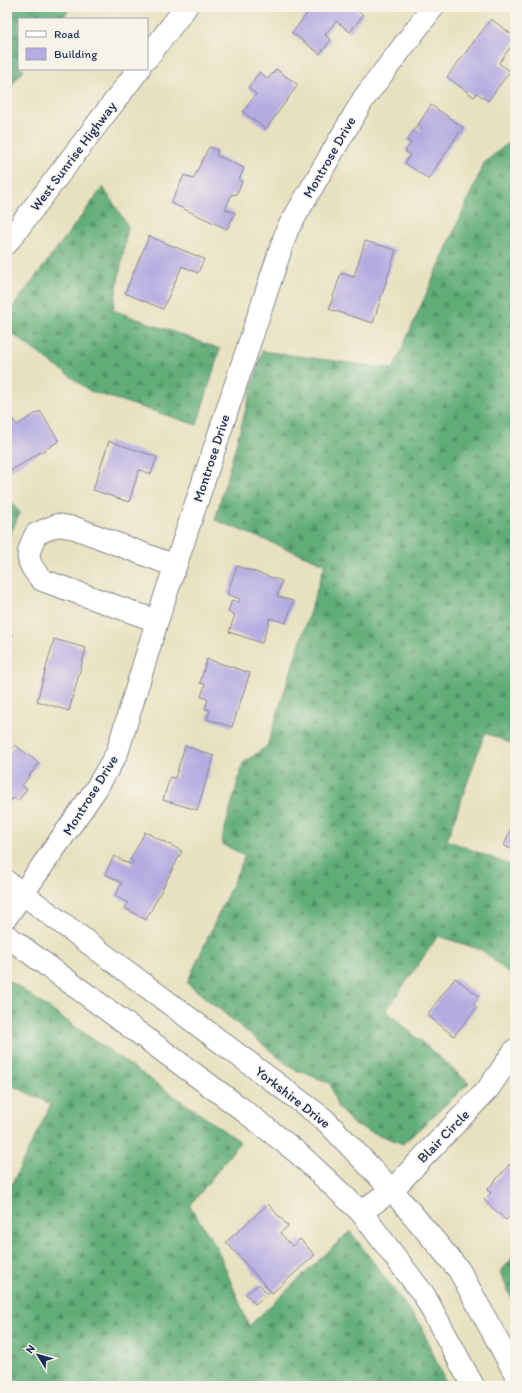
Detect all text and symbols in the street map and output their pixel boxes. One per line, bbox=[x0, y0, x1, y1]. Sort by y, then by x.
legend bbox=[18, 18, 148, 70]
text: Road bbox=[54, 27, 80, 41]
text: Building bbox=[54, 47, 98, 61]
street label: West Sunrise Highway bbox=[27, 98, 120, 214]
street label: Montrose Drive bbox=[299, 113, 360, 201]
street label: Montrose Drive bbox=[189, 412, 234, 504]
street label: Montrose Drive bbox=[59, 752, 122, 839]
street label: Yorkshire Drive bbox=[252, 1063, 334, 1132]
street label: Blair Circle bbox=[414, 1106, 473, 1167]
north arrow bbox=[18, 1335, 58, 1375]
text: N bbox=[23, 1342, 38, 1356]

